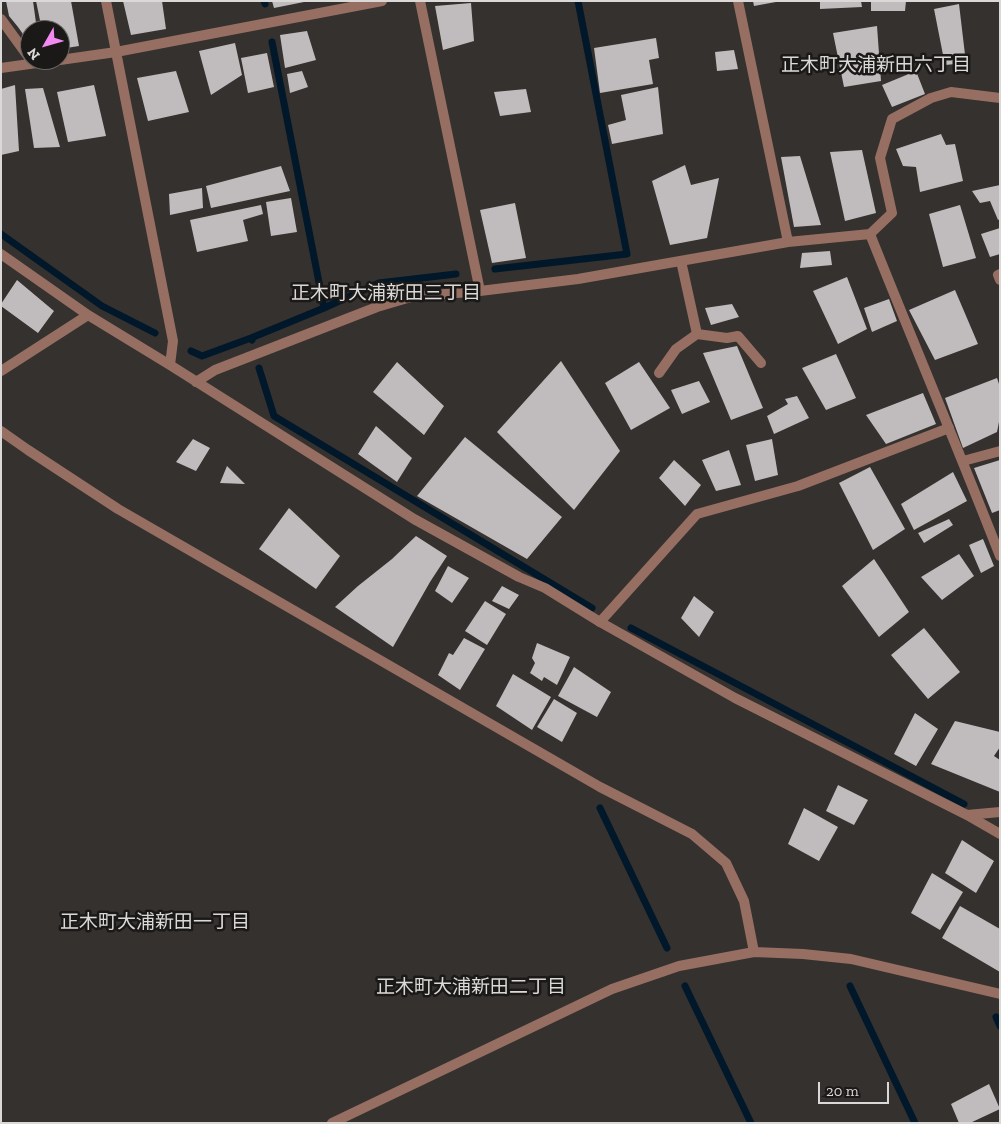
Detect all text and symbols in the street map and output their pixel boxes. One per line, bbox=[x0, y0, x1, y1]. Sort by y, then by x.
north arrow bbox=[20, 20, 70, 70]
text: N bbox=[24, 45, 44, 63]
district label: 正木町大浦新田六丁目 bbox=[781, 55, 971, 77]
district label: 正木町大浦新田三丁目 bbox=[291, 283, 481, 305]
district label: 正木町大浦新田一丁目 bbox=[60, 912, 250, 934]
district label: 正木町大浦新田二丁目 bbox=[376, 977, 566, 999]
scale bar bbox=[821, 1072, 892, 1104]
text: 20 m bbox=[826, 1082, 859, 1100]

